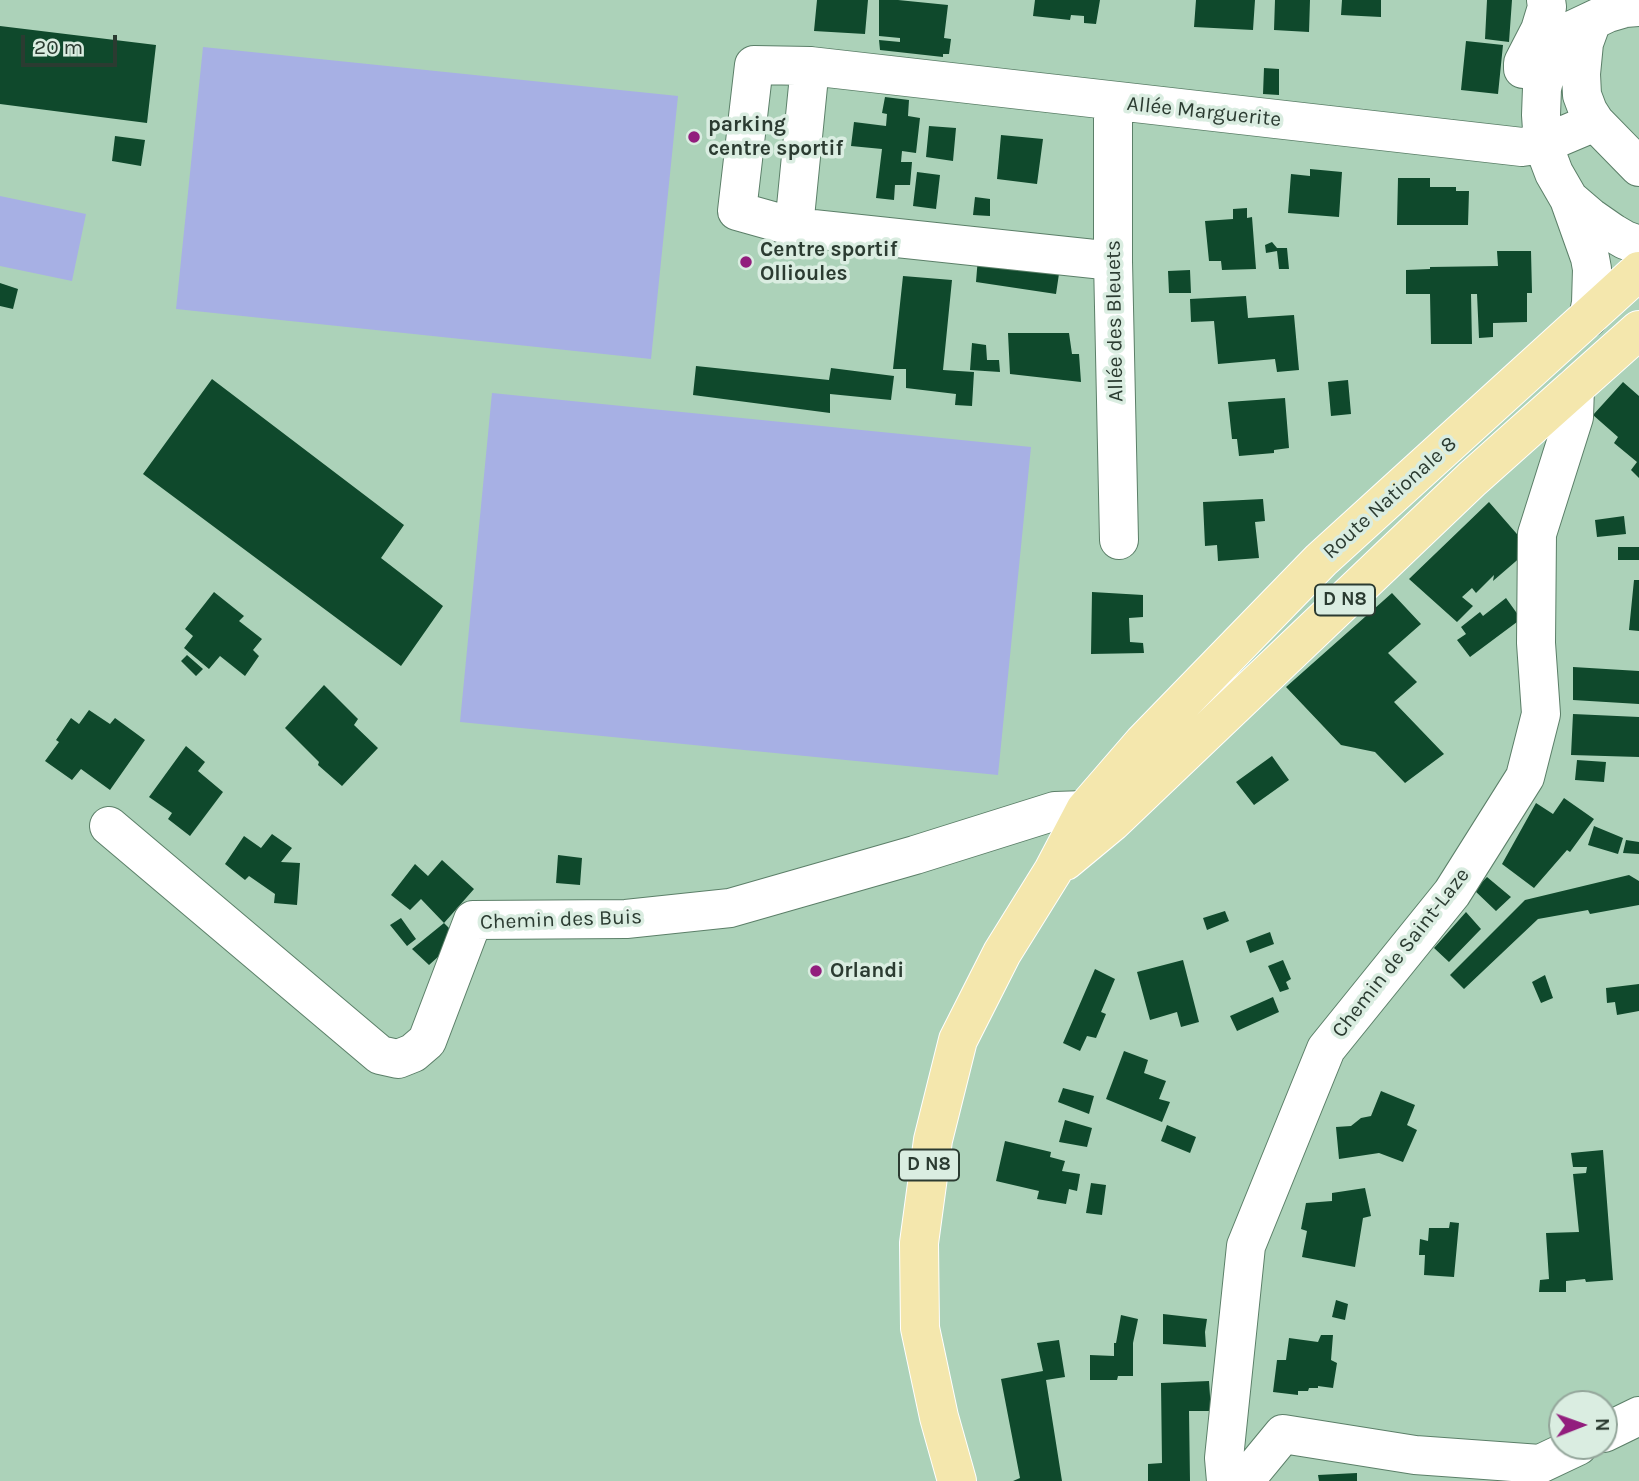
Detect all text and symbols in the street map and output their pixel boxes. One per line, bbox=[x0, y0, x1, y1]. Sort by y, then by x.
scale bar bbox=[24, 21, 121, 65]
text: 20 m bbox=[34, 35, 83, 59]
street label: Allée Marguerite bbox=[1126, 91, 1282, 133]
place label: parking centre sportif bbox=[708, 112, 843, 162]
marker: parking centre sportif bbox=[686, 129, 702, 145]
place label: Centre sportif Ollioules bbox=[760, 237, 897, 287]
street label: Allée des Bleuets bbox=[1101, 240, 1129, 402]
marker: Centre sportif Ollioules bbox=[738, 254, 754, 270]
street label: Route Nationale 8 bbox=[1318, 431, 1462, 565]
road number: D N8 bbox=[1315, 584, 1375, 615]
street label: Chemin de Saint-Laze bbox=[1327, 863, 1475, 1043]
street label: Chemin des Buis bbox=[480, 905, 642, 935]
place label: Orlandi bbox=[830, 958, 904, 984]
marker: Orlandi bbox=[808, 963, 824, 979]
road number: D N8 bbox=[899, 1149, 959, 1180]
north arrow bbox=[1548, 1390, 1618, 1460]
text: N bbox=[1591, 1418, 1613, 1432]

